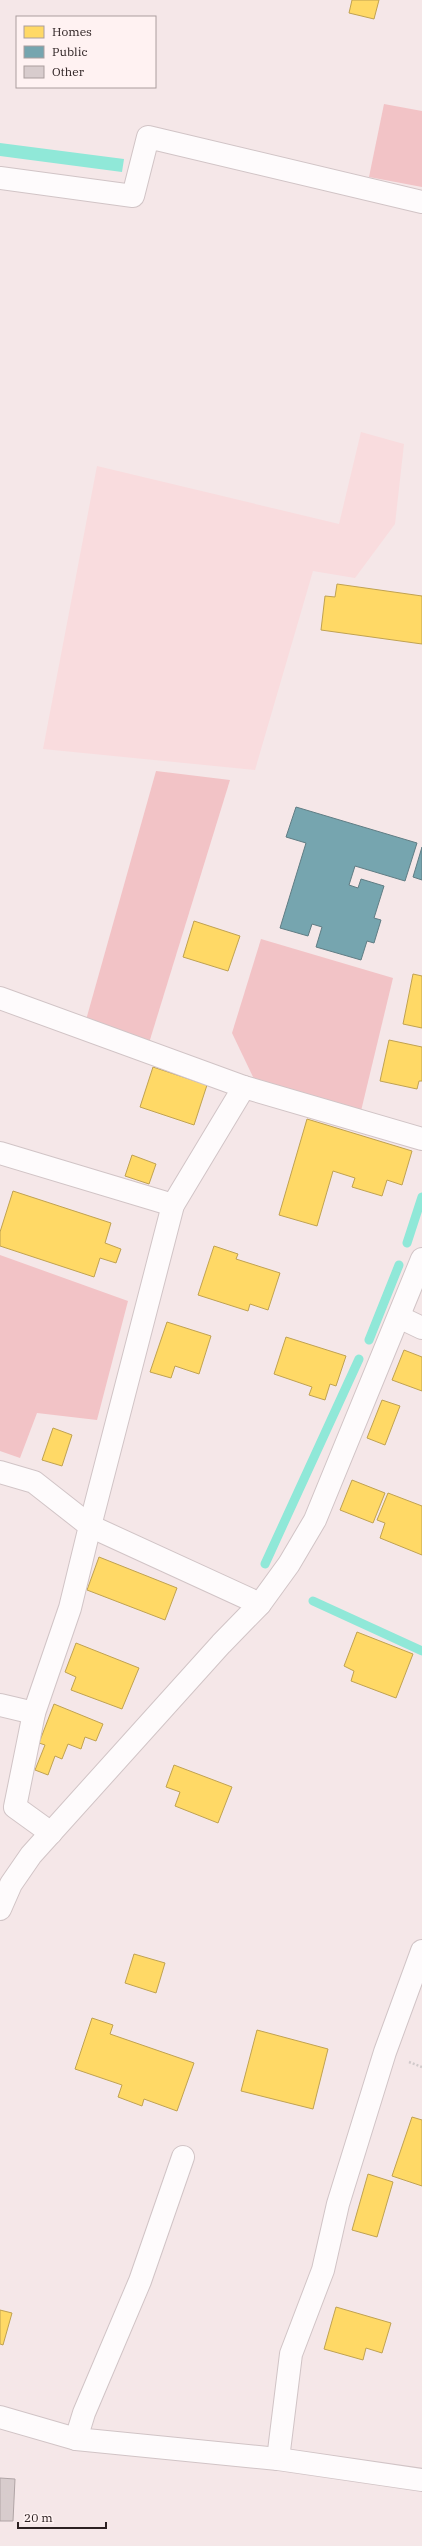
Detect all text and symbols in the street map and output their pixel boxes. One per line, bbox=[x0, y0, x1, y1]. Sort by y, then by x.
legend bbox=[16, 16, 156, 88]
text: Homes bbox=[52, 24, 92, 39]
text: Public bbox=[52, 44, 88, 59]
text: Other bbox=[52, 64, 85, 79]
scale bar bbox=[18, 2504, 106, 2530]
text: 20 m bbox=[24, 2510, 53, 2525]

